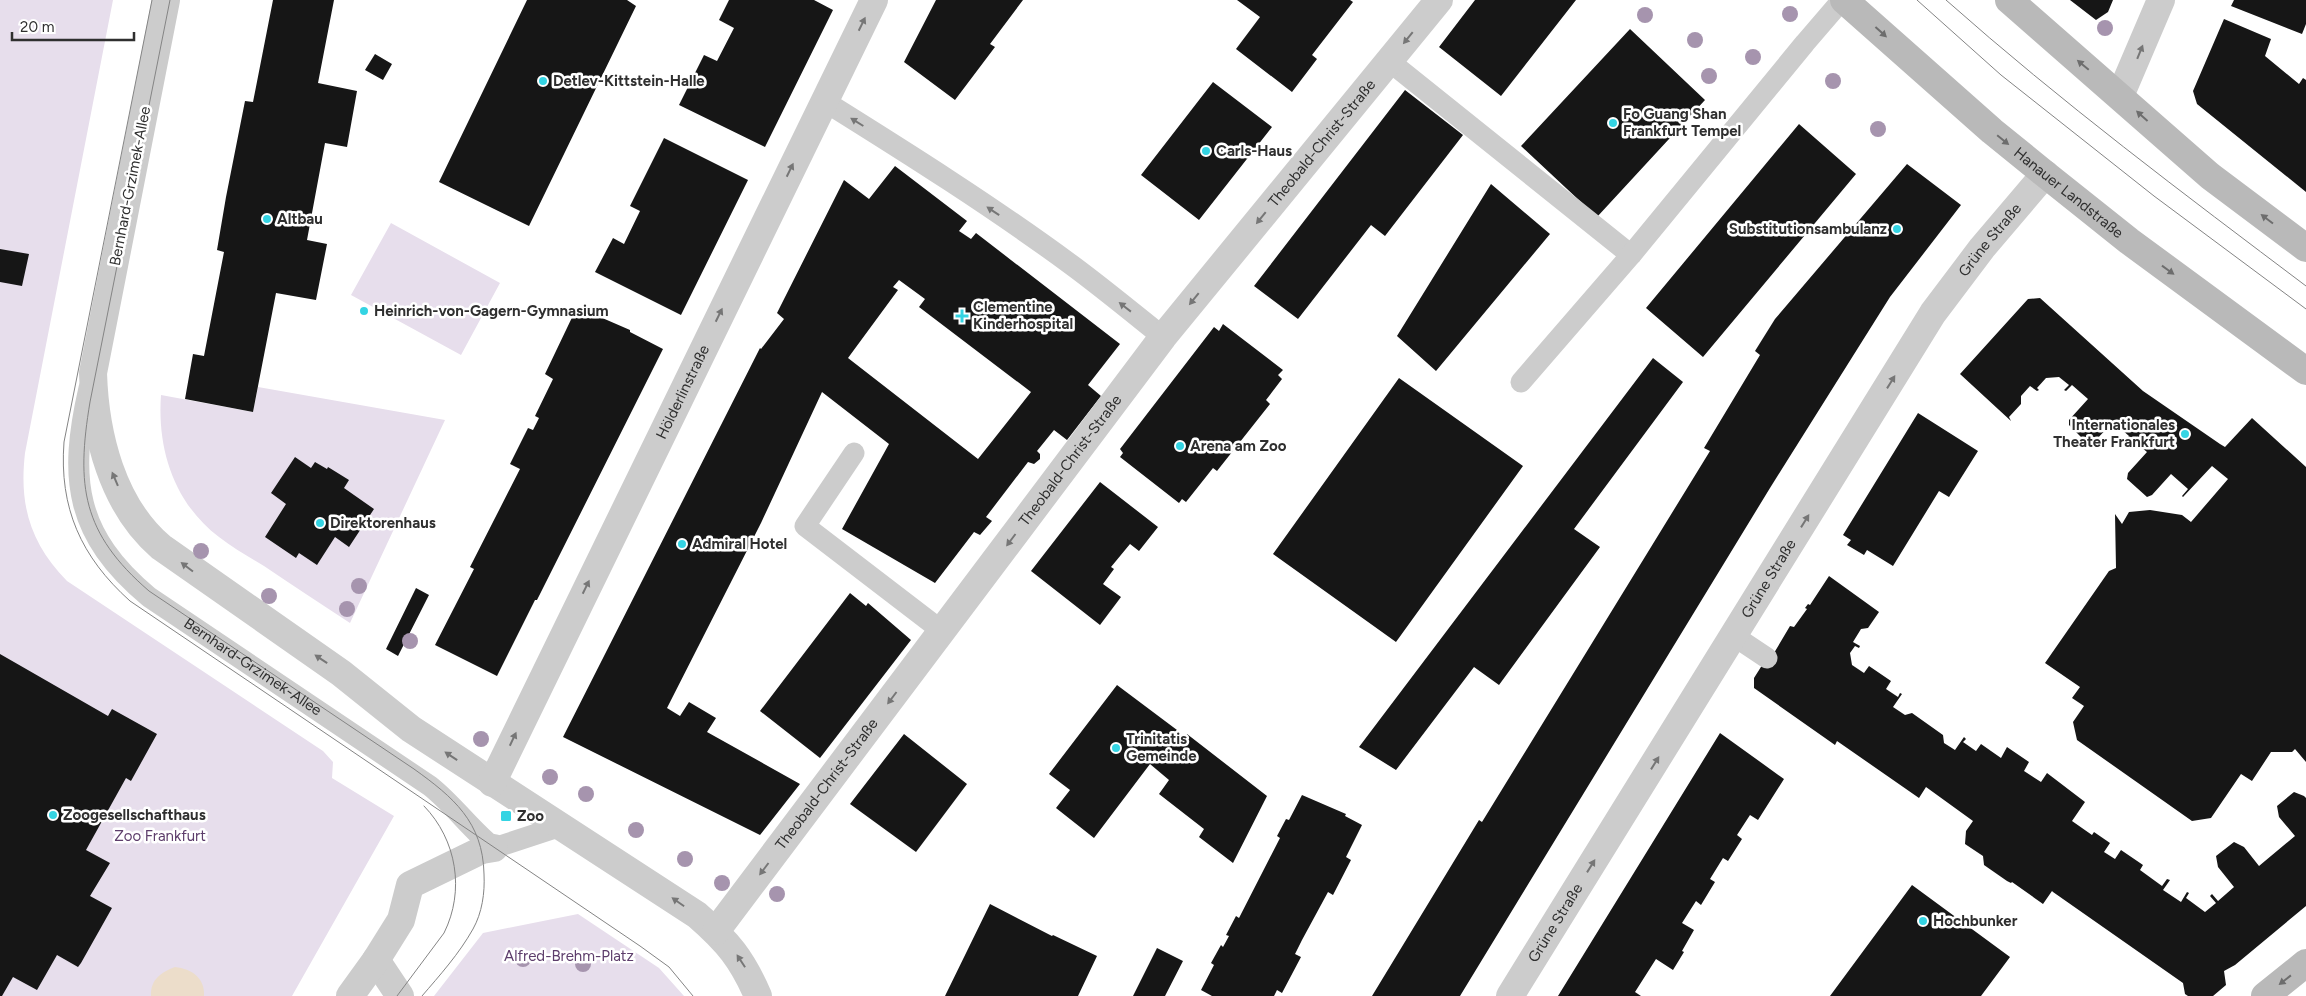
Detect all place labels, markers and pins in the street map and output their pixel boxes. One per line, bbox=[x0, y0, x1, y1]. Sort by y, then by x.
place label: Detlev-Kittstein-Halle bbox=[553, 72, 705, 90]
marker: Detlev-Kittstein-Halle bbox=[537, 75, 549, 87]
place label: Fo Guang Shan Frankfurt Tempel bbox=[1623, 105, 1741, 140]
marker: Fo Guang Shan Frankfurt Tempel bbox=[1607, 117, 1619, 129]
place label: Carls-Haus bbox=[1216, 142, 1292, 160]
marker: Carls-Haus bbox=[1200, 145, 1212, 157]
place label: Altbau bbox=[277, 210, 323, 228]
marker: Altbau bbox=[261, 213, 273, 225]
place label: Substitutionsambulanz bbox=[1729, 220, 1887, 238]
marker: Substitutionsambulanz bbox=[1891, 223, 1903, 235]
place label: Clementine Kinderhospital bbox=[973, 298, 1073, 333]
place label: Heinrich-von-Gagern-Gymnasium bbox=[374, 302, 609, 320]
marker: Heinrich-von-Gagern-Gymnasium bbox=[358, 305, 370, 317]
marker: Clementine Kinderhospital bbox=[955, 309, 969, 323]
place label: Internationales Theater Frankfurt bbox=[2053, 416, 2175, 451]
marker: Internationales Theater Frankfurt bbox=[2179, 428, 2191, 440]
place label: Arena am Zoo bbox=[1190, 437, 1287, 455]
marker: Arena am Zoo bbox=[1174, 440, 1186, 452]
place label: Direktorenhaus bbox=[330, 514, 436, 532]
marker: Direktorenhaus bbox=[314, 517, 326, 529]
place label: Admiral Hotel bbox=[692, 535, 787, 553]
marker: Admiral Hotel bbox=[676, 538, 688, 550]
place label: Trinitatis Gemeinde bbox=[1126, 730, 1197, 765]
marker: Trinitatis Gemeinde bbox=[1110, 742, 1122, 754]
place label: Zoogesellschafthaus bbox=[63, 806, 206, 824]
place label: Zoo bbox=[517, 807, 544, 825]
marker: Zoogesellschafthaus bbox=[47, 809, 59, 821]
marker: Zoo bbox=[499, 809, 513, 823]
place label: Hochbunker bbox=[1933, 912, 2018, 930]
marker: Hochbunker bbox=[1917, 915, 1929, 927]

